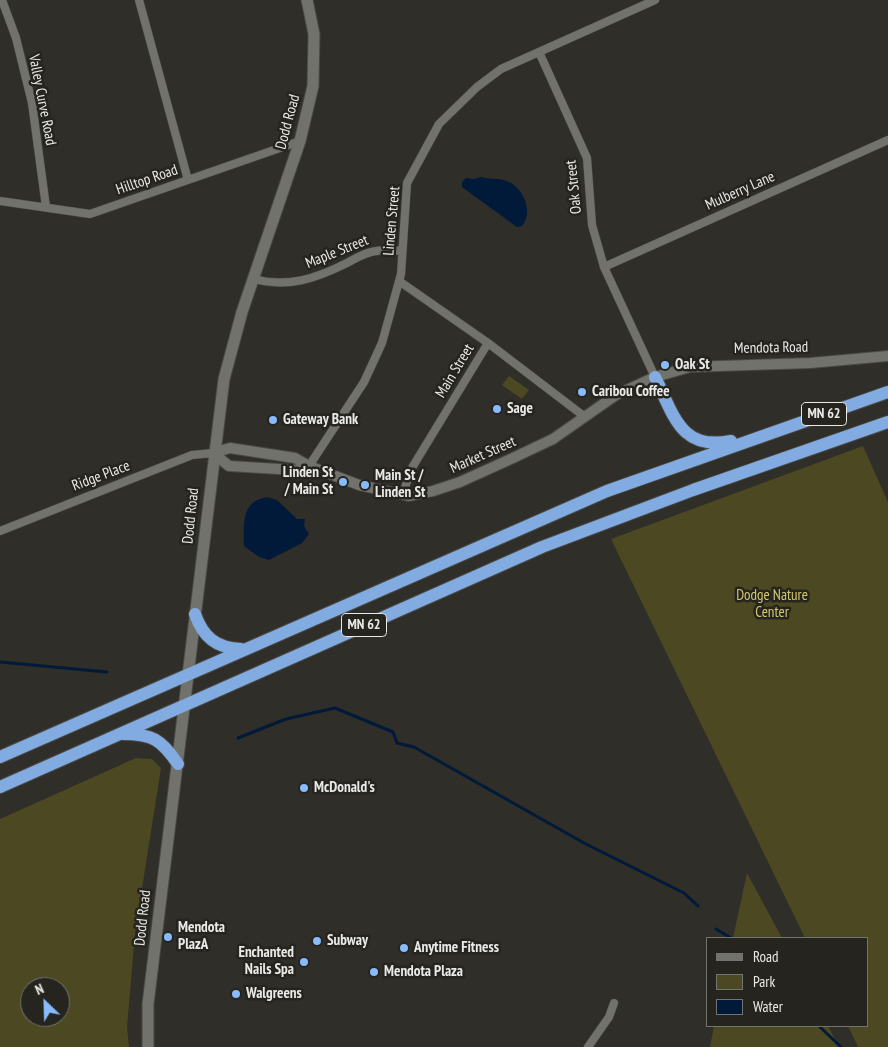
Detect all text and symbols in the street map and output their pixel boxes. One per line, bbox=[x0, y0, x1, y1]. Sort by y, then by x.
street label: Valley Curve Road bbox=[24, 53, 60, 147]
street label: Dodd Road bbox=[272, 93, 304, 151]
street label: Oak Street bbox=[562, 159, 586, 215]
street label: Hilltop Road bbox=[114, 161, 180, 199]
street label: Mulberry Lane bbox=[702, 168, 778, 214]
street label: Linden Street bbox=[380, 186, 404, 256]
street label: Maple Street bbox=[303, 231, 371, 273]
street label: Mendota Road bbox=[734, 338, 808, 358]
street label: Main Street bbox=[432, 341, 478, 401]
place label: Oak St bbox=[675, 356, 710, 374]
marker: Oak St bbox=[659, 359, 671, 371]
place label: Caribou Coffee bbox=[592, 383, 670, 401]
marker: Caribou Coffee bbox=[576, 386, 588, 398]
place label: Sage bbox=[507, 400, 533, 418]
road number: MN 62 bbox=[802, 402, 846, 426]
marker: Sage bbox=[491, 403, 503, 415]
place label: Gateway Bank bbox=[283, 411, 358, 429]
marker: Gateway Bank bbox=[267, 414, 279, 426]
street label: Market Street bbox=[447, 433, 519, 477]
street label: Ridge Place bbox=[70, 457, 132, 495]
place label: Linden St / Main St bbox=[283, 464, 333, 499]
place label: Main St / Linden St bbox=[375, 467, 425, 502]
marker: Linden St / Main St bbox=[337, 476, 349, 488]
marker: Main St / Linden St bbox=[359, 479, 371, 491]
street label: Dodd Road bbox=[179, 487, 203, 545]
park label: Dodge Nature Center bbox=[736, 587, 808, 622]
road number: MN 62 bbox=[342, 614, 386, 636]
place label: McDonald's bbox=[314, 779, 375, 797]
marker: McDonald's bbox=[298, 782, 310, 794]
street label: Dodd Road bbox=[131, 889, 155, 947]
place label: Mendota PlazA bbox=[178, 919, 225, 954]
marker: Mendota PlazA bbox=[162, 931, 174, 943]
place label: Subway bbox=[327, 932, 368, 950]
marker: Subway bbox=[311, 935, 323, 947]
legend bbox=[706, 937, 868, 1027]
place label: Anytime Fitness bbox=[414, 939, 499, 957]
marker: Anytime Fitness bbox=[398, 942, 410, 954]
place label: Enchanted Nails Spa bbox=[238, 944, 294, 979]
text: Road bbox=[753, 947, 779, 966]
marker: Enchanted Nails Spa bbox=[298, 956, 310, 968]
place label: Mendota Plaza bbox=[384, 963, 463, 981]
marker: Mendota Plaza bbox=[368, 966, 380, 978]
text: Park bbox=[753, 972, 775, 991]
north arrow bbox=[20, 977, 70, 1027]
text: N bbox=[32, 979, 46, 999]
place label: Walgreens bbox=[246, 985, 302, 1003]
marker: Walgreens bbox=[230, 988, 242, 1000]
text: Water bbox=[753, 997, 783, 1016]

